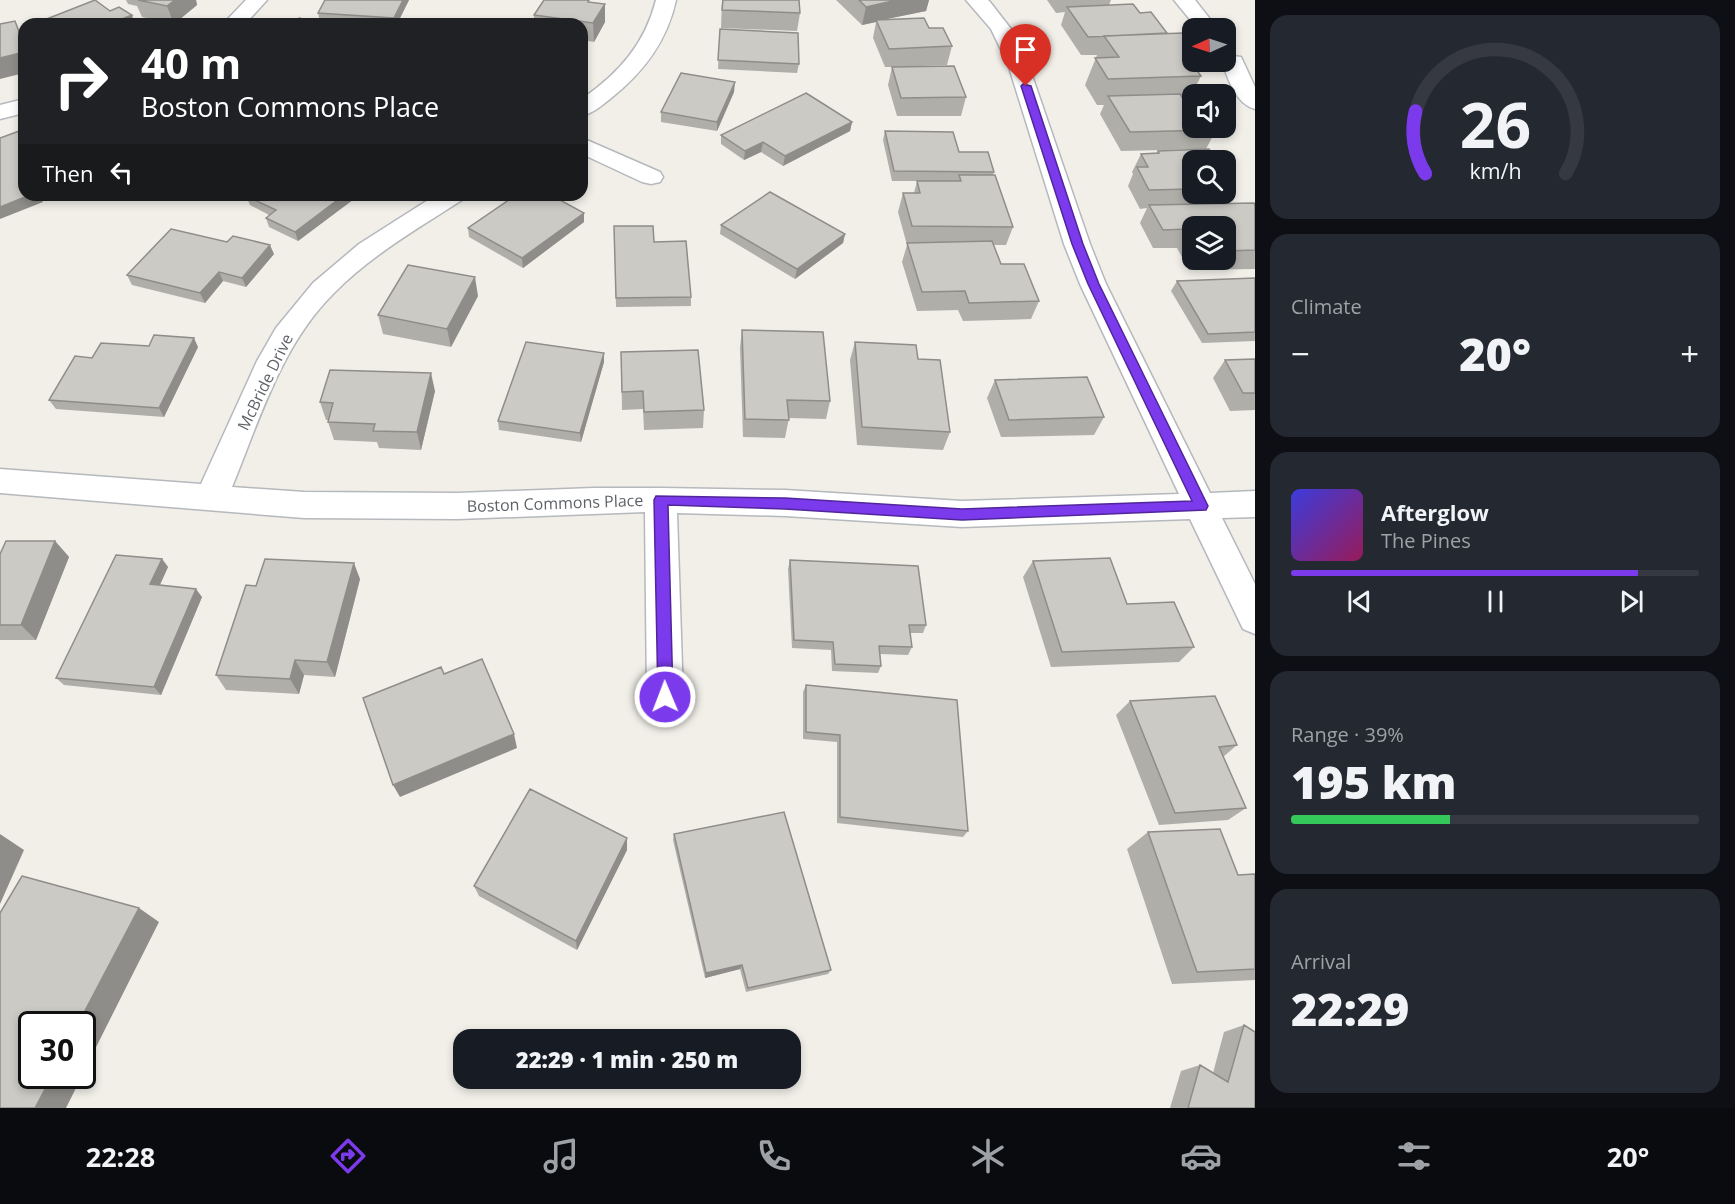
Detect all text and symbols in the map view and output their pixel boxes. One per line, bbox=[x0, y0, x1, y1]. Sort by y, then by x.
north arrow bbox=[1182, 18, 1236, 72]
map controls bbox=[1182, 18, 1236, 270]
pin bbox=[1000, 24, 1051, 86]
icon: arrive bbox=[1009, 33, 1042, 66]
text: 40 m bbox=[141, 34, 241, 91]
icon: right bbox=[42, 42, 120, 120]
text: 26 bbox=[1459, 81, 1531, 166]
button: sound bbox=[1182, 84, 1236, 138]
text: Boston Commons Place bbox=[141, 88, 439, 125]
button: search bbox=[1182, 150, 1236, 204]
icon: left bbox=[105, 156, 138, 189]
text: km/h bbox=[1469, 156, 1521, 185]
text: Then bbox=[42, 158, 93, 188]
button: layers bbox=[1182, 216, 1236, 270]
text: Climate bbox=[1291, 293, 1362, 320]
text: 20° bbox=[1459, 323, 1531, 384]
street label: McBride Drive bbox=[232, 330, 298, 434]
text: − bbox=[1291, 331, 1310, 376]
text: + bbox=[1680, 331, 1699, 376]
street label: Boston Commons Place bbox=[466, 489, 644, 517]
text: Afterglow bbox=[1381, 497, 1489, 527]
text: The Pines bbox=[1381, 527, 1471, 554]
icon: previous bbox=[1343, 585, 1376, 618]
icon: pause bbox=[1479, 585, 1512, 618]
icon: next bbox=[1615, 585, 1648, 618]
position arrow bbox=[633, 665, 697, 729]
text: Range · 39% bbox=[1291, 721, 1404, 748]
text: 195 km bbox=[1291, 751, 1456, 812]
text: Arrival bbox=[1291, 948, 1351, 975]
text: 22:29 bbox=[1291, 978, 1409, 1039]
speed limit sign: 30 bbox=[18, 1011, 96, 1089]
text: 22:29 · 1 min · 250 m bbox=[516, 1044, 738, 1074]
icon: directions bbox=[327, 1135, 369, 1177]
icon: music bbox=[540, 1135, 582, 1177]
icon: phone bbox=[753, 1135, 795, 1177]
icon: climate bbox=[967, 1135, 1009, 1177]
icon: car bbox=[1180, 1135, 1222, 1177]
icon: filters bbox=[1393, 1135, 1435, 1177]
text: 22:28 bbox=[86, 1138, 155, 1175]
text: 20° bbox=[1607, 1138, 1649, 1175]

